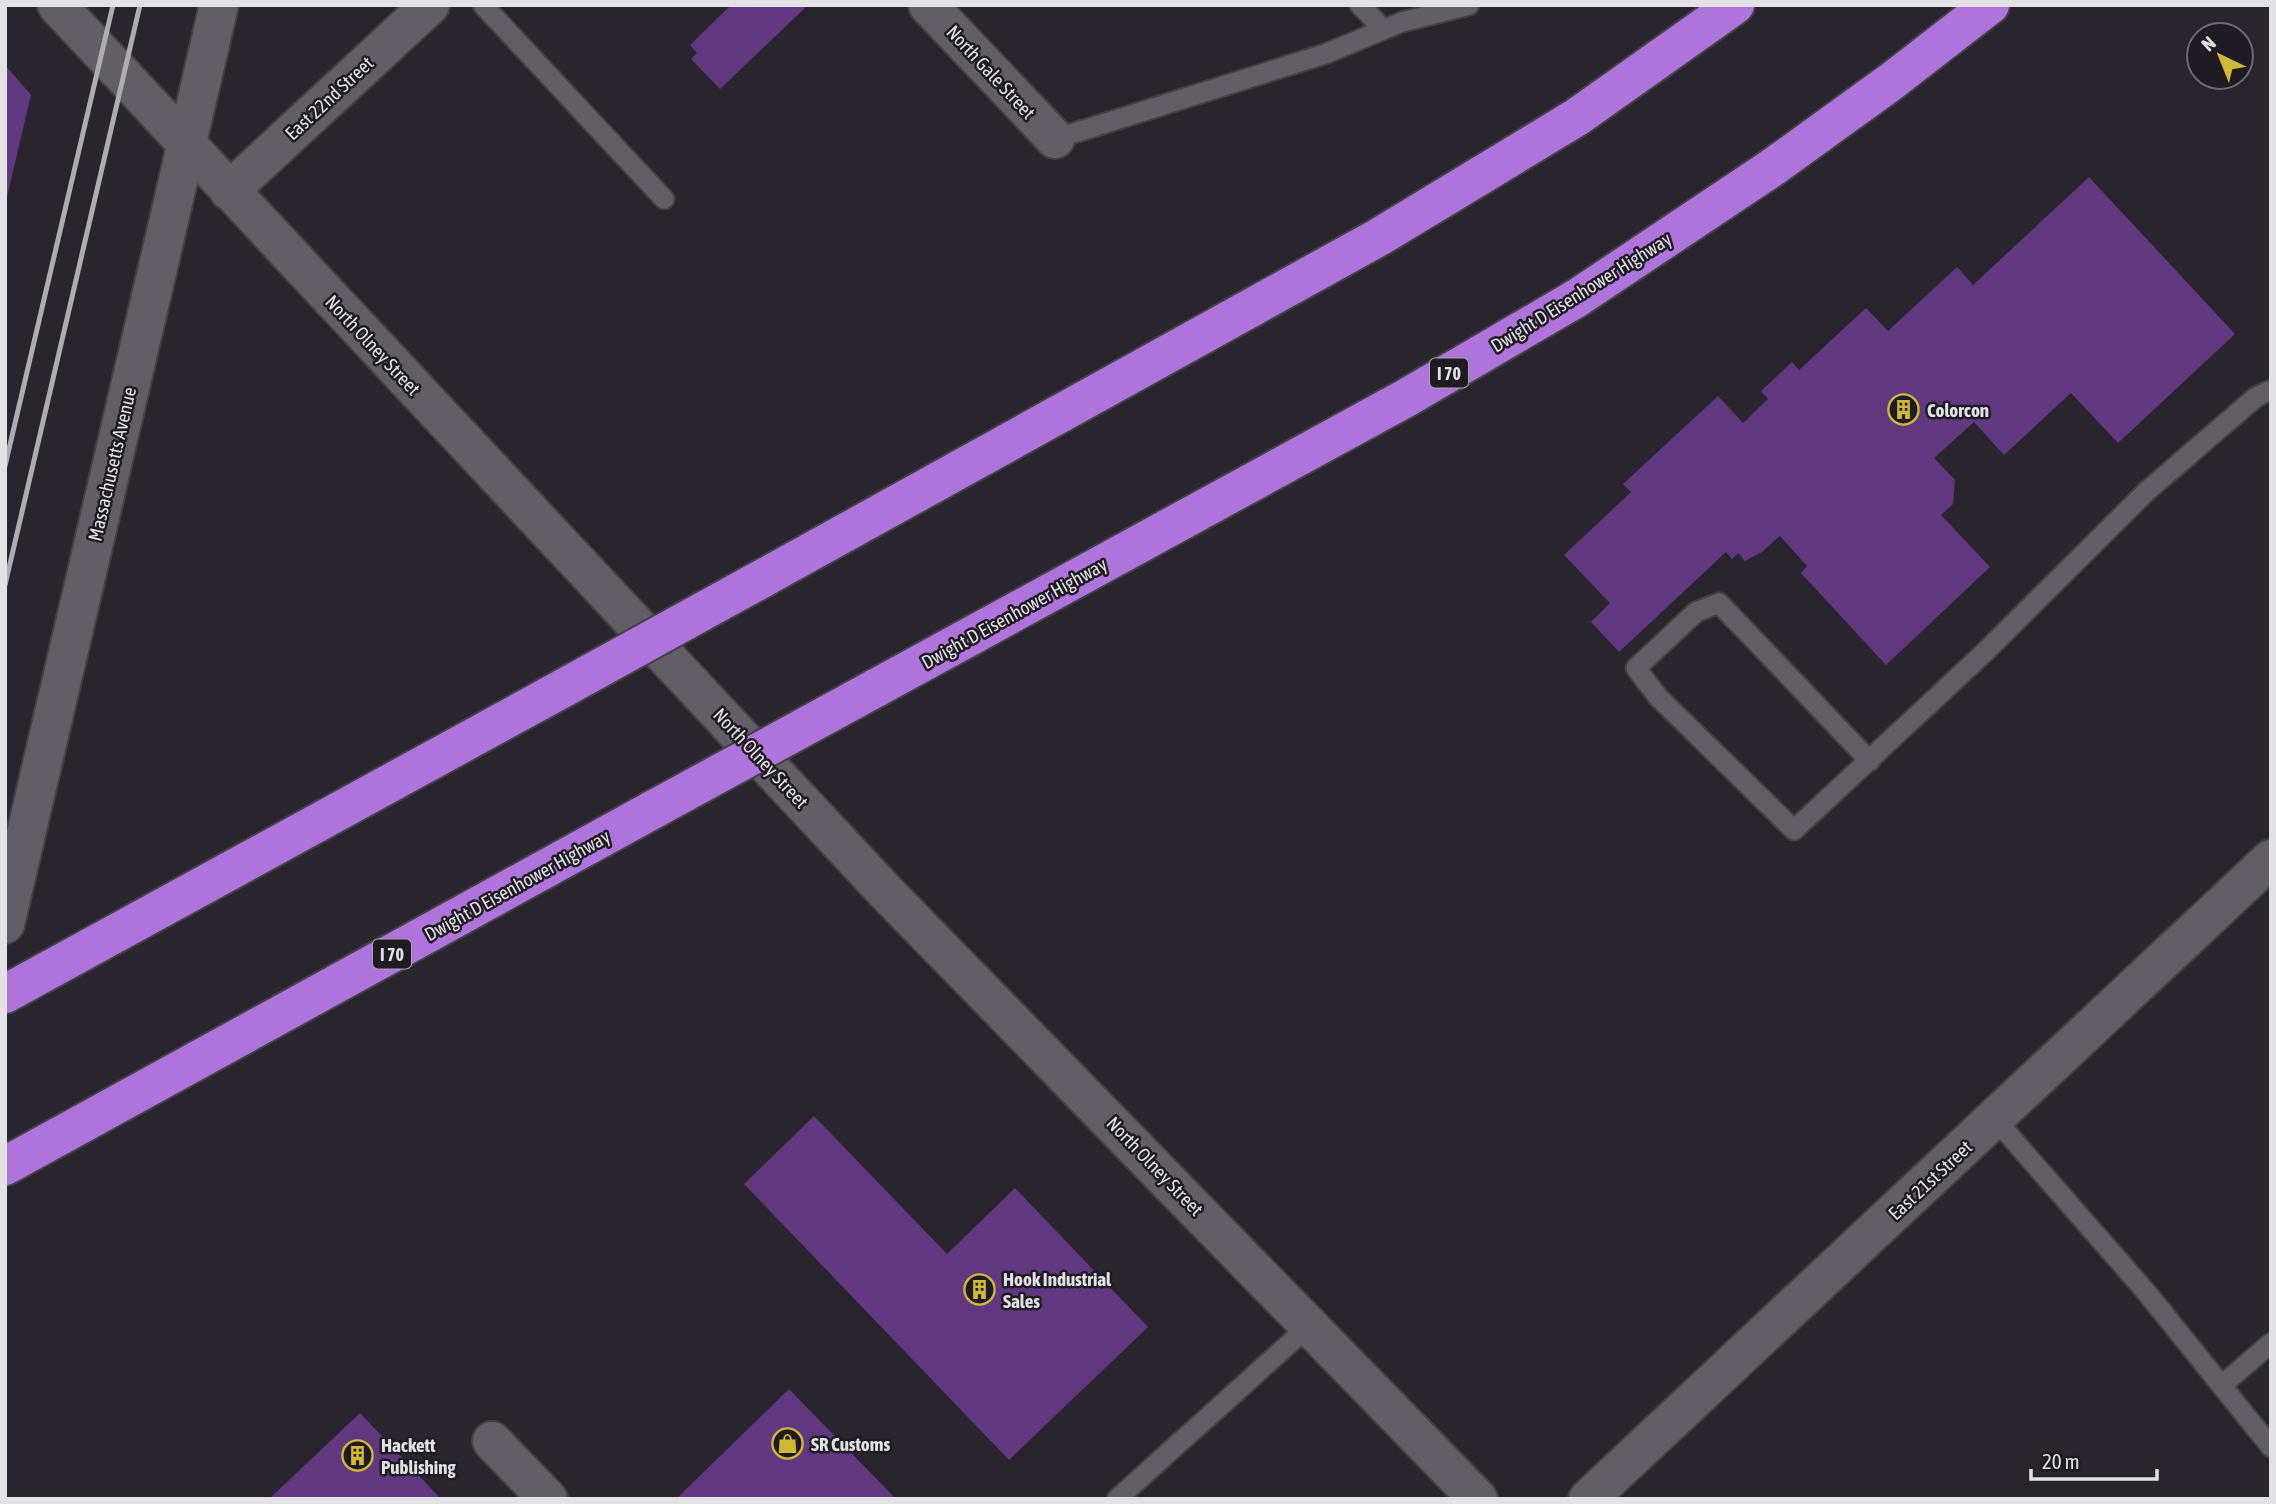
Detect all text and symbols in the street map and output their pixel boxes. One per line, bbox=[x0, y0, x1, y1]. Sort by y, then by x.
street label: North Gale Street bbox=[942, 21, 1040, 123]
north arrow bbox=[2185, 21, 2255, 91]
text: N bbox=[2197, 32, 2220, 55]
street label: East 22nd Street bbox=[281, 52, 377, 144]
street label: Dwight D Eisenhower Highway bbox=[1487, 227, 1675, 357]
street label: North Olney Street bbox=[321, 290, 425, 400]
road number: I 70 bbox=[1430, 358, 1468, 388]
street label: Massachusetts Avenue bbox=[84, 385, 140, 543]
building icon: Colorcon bbox=[1887, 393, 1921, 427]
place label: Colorcon bbox=[1927, 399, 1989, 421]
street label: Dwight D Eisenhower Highway bbox=[917, 553, 1111, 673]
street label: North Olney Street bbox=[709, 703, 813, 813]
street label: Dwight D Eisenhower Highway bbox=[420, 825, 614, 945]
road number: I 70 bbox=[373, 939, 411, 968]
street label: North Olney Street bbox=[1102, 1112, 1208, 1220]
street label: East 21st Street bbox=[1884, 1136, 1976, 1224]
place label: Hook Industrial Sales bbox=[1003, 1268, 1112, 1312]
building icon: Hook Industrial Sales bbox=[963, 1273, 997, 1307]
shop icon: SR Customs bbox=[771, 1427, 805, 1461]
place label: SR Customs bbox=[811, 1433, 890, 1455]
place label: Hackett Publishing bbox=[381, 1434, 456, 1478]
scale bar bbox=[2031, 1438, 2157, 1482]
building icon: Hackett Publishing bbox=[341, 1439, 375, 1473]
text: 20 m bbox=[2042, 1449, 2080, 1473]

